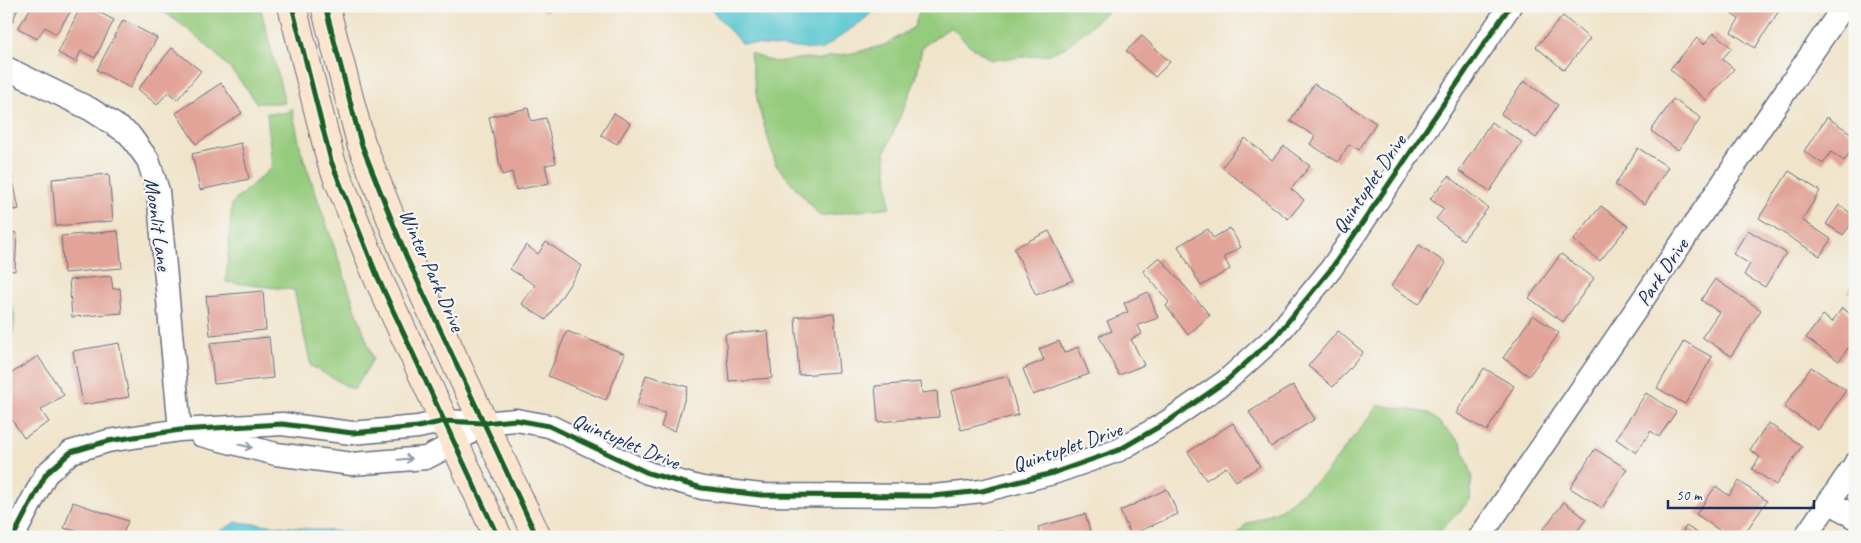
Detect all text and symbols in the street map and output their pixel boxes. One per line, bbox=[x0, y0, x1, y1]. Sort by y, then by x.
street label: Quintuplet Drive bbox=[1326, 128, 1412, 239]
street label: Moonlit Lane bbox=[139, 176, 178, 273]
street label: Winter Park Drive bbox=[393, 205, 471, 336]
street label: Park Drive bbox=[1630, 232, 1695, 311]
street label: Quintuplet Drive bbox=[568, 407, 685, 476]
street label: Quintuplet Drive bbox=[1009, 416, 1126, 478]
one-way arrow bbox=[236, 442, 252, 452]
one-way arrow bbox=[397, 455, 413, 464]
scale bar bbox=[1668, 478, 1815, 510]
text: 50 m bbox=[1676, 486, 1703, 505]

